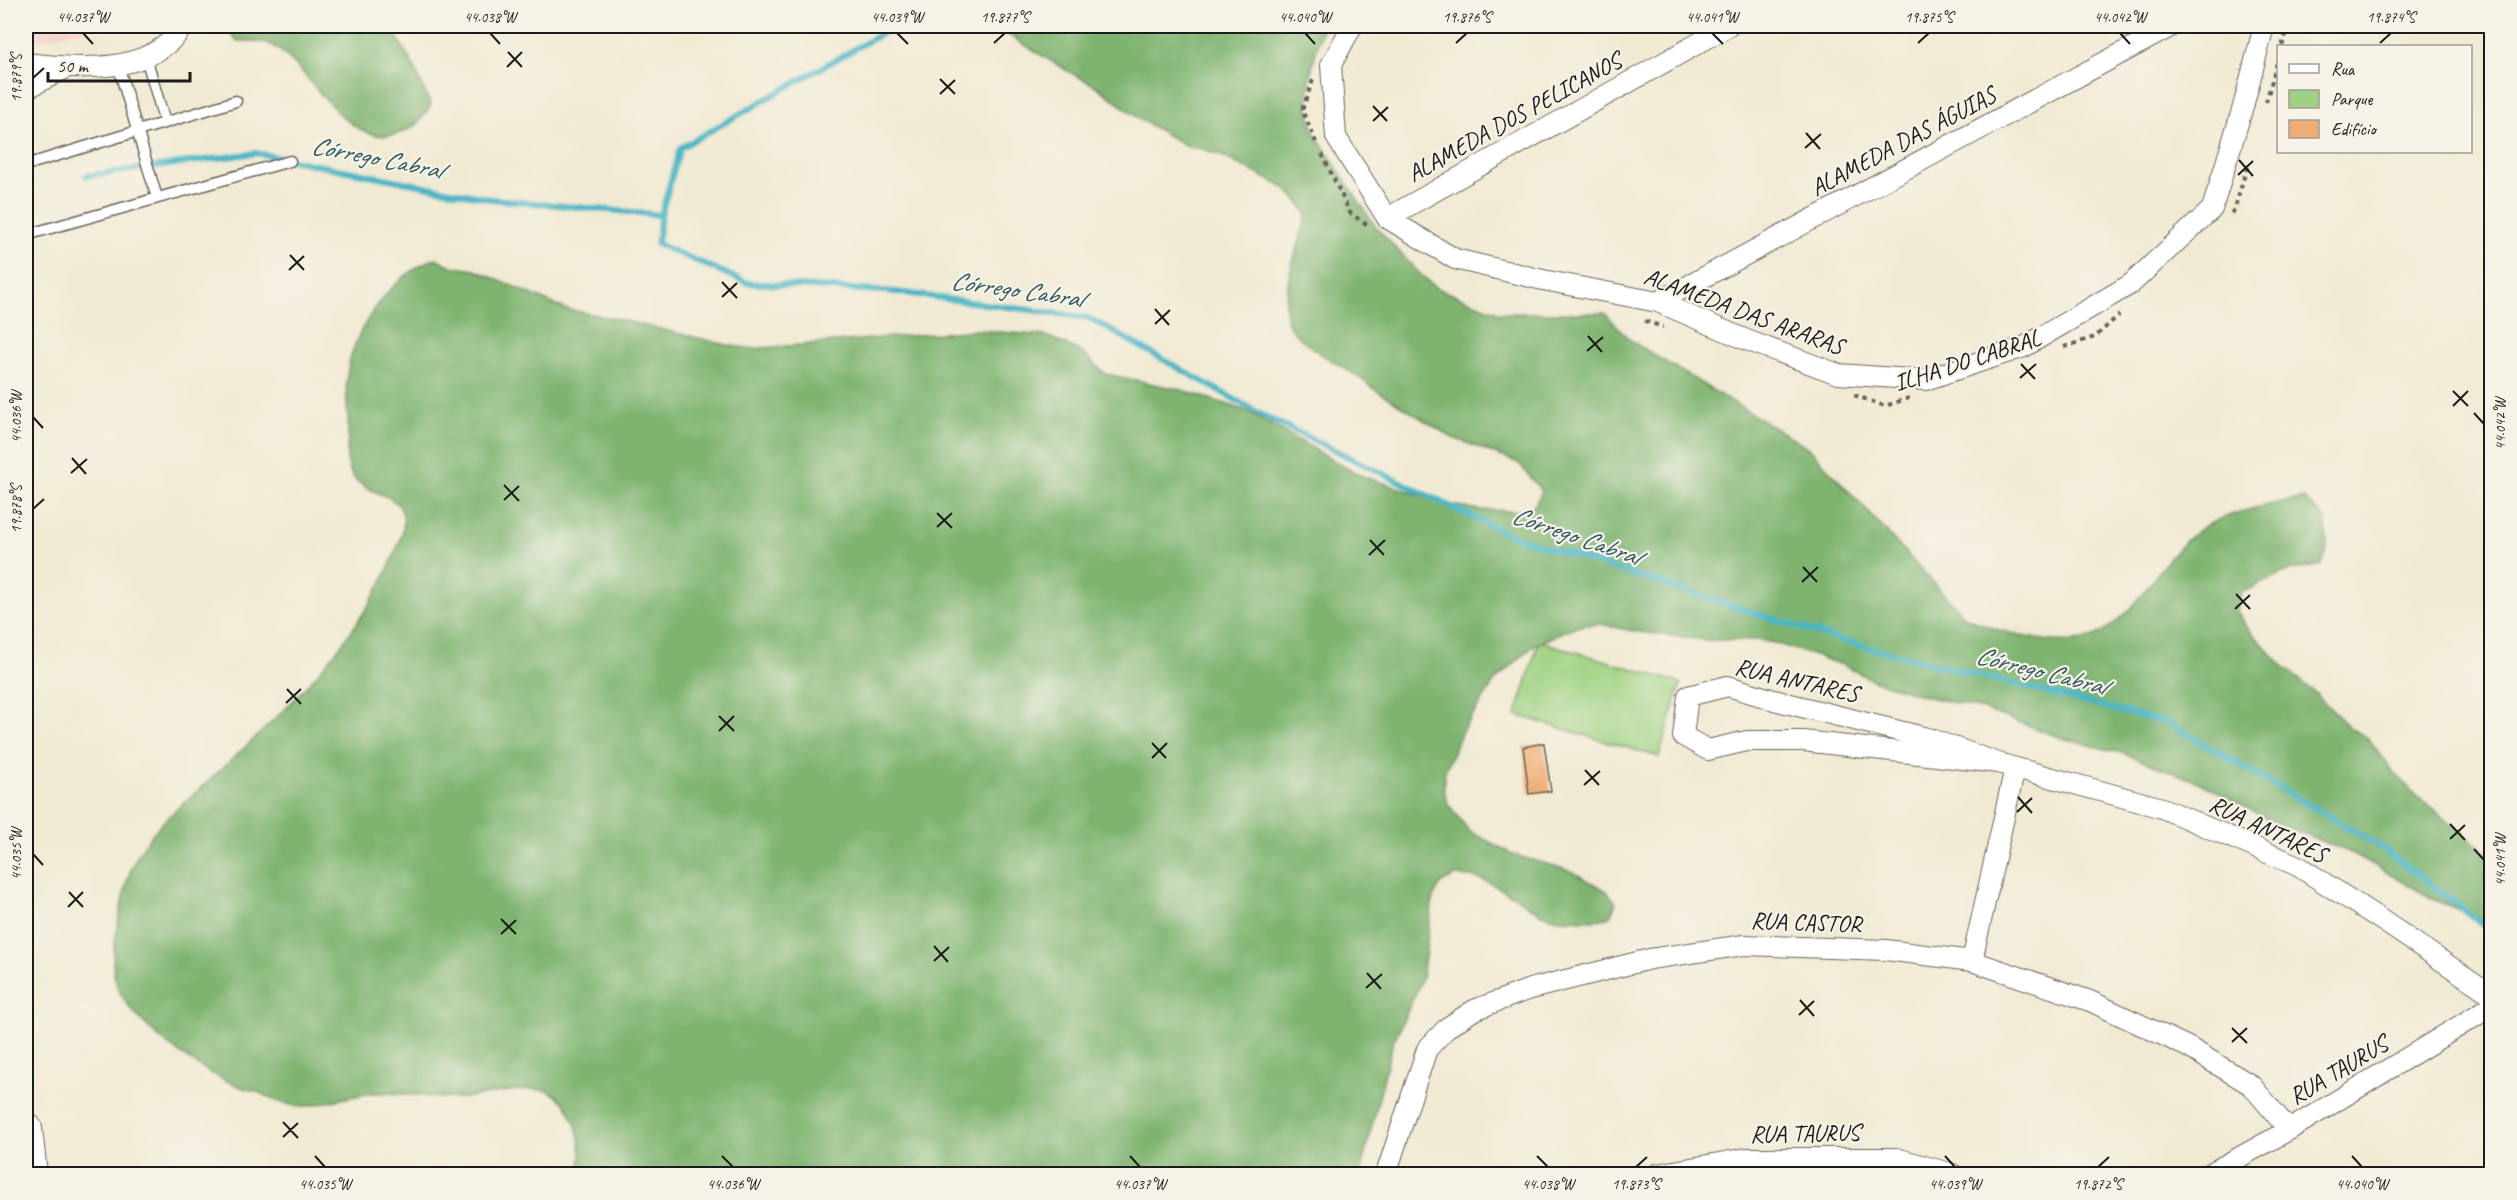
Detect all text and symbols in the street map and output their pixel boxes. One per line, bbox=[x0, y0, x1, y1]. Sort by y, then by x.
text: 44.037°W bbox=[57, 8, 112, 27]
text: 44.038°W bbox=[464, 8, 519, 27]
text: 44.039°W bbox=[871, 8, 926, 27]
text: 19.877°S bbox=[981, 8, 1032, 27]
text: 44.040°W bbox=[1279, 8, 1334, 27]
text: 19.876°S bbox=[1443, 8, 1494, 27]
text: 44.041°W bbox=[1686, 8, 1741, 27]
text: 19.875°S bbox=[1905, 8, 1956, 27]
text: 44.042°W bbox=[2094, 8, 2149, 27]
text: 19.874°S bbox=[2367, 8, 2418, 27]
street label: ALAMEDA DOS PELICANOS bbox=[1402, 44, 1630, 188]
scale bar bbox=[48, 45, 190, 83]
legend bbox=[2277, 45, 2472, 153]
text: 19.879°S bbox=[7, 51, 26, 102]
text: 50 m bbox=[57, 55, 90, 77]
text: Rua bbox=[2331, 58, 2356, 80]
street label: ALAMEDA DAS ÁGUIAS bbox=[1805, 78, 2004, 203]
text: Parque bbox=[2331, 88, 2373, 110]
text: Edifício bbox=[2331, 118, 2377, 140]
water label: Córrego Cabral bbox=[309, 129, 454, 188]
street label: ALAMEDA DAS ARARAS bbox=[1640, 261, 1851, 362]
water label: Córrego Cabral bbox=[949, 264, 1093, 316]
street label: ILHA DO CABRAL bbox=[1890, 322, 2045, 398]
text: 44.036°W bbox=[7, 388, 26, 443]
text: 44.042°W bbox=[2491, 395, 2510, 450]
text: 19.878°S bbox=[7, 482, 26, 533]
water label: Córrego Cabral bbox=[1508, 498, 1652, 575]
water label: Córrego Cabral bbox=[1973, 638, 2118, 705]
street label: RUA ANTARES bbox=[1732, 651, 1865, 710]
street label: RUA ANTARES bbox=[2205, 789, 2334, 871]
text: 44.035°W bbox=[7, 825, 26, 880]
text: 44.041°W bbox=[2491, 831, 2510, 886]
street label: RUA CASTOR bbox=[1750, 905, 1864, 939]
street label: RUA TAURUS bbox=[2283, 1027, 2396, 1111]
street label: RUA TAURUS bbox=[1750, 1117, 1864, 1149]
text: 44.035°W bbox=[299, 1175, 354, 1194]
text: 44.036°W bbox=[707, 1175, 762, 1194]
text: 44.037°W bbox=[1114, 1175, 1169, 1194]
text: 44.038°W bbox=[1522, 1175, 1577, 1194]
text: 19.873°S bbox=[1612, 1175, 1663, 1194]
text: 44.039°W bbox=[1929, 1175, 1984, 1194]
text: 19.872°S bbox=[2074, 1175, 2125, 1194]
text: 44.040°W bbox=[2336, 1175, 2391, 1194]

